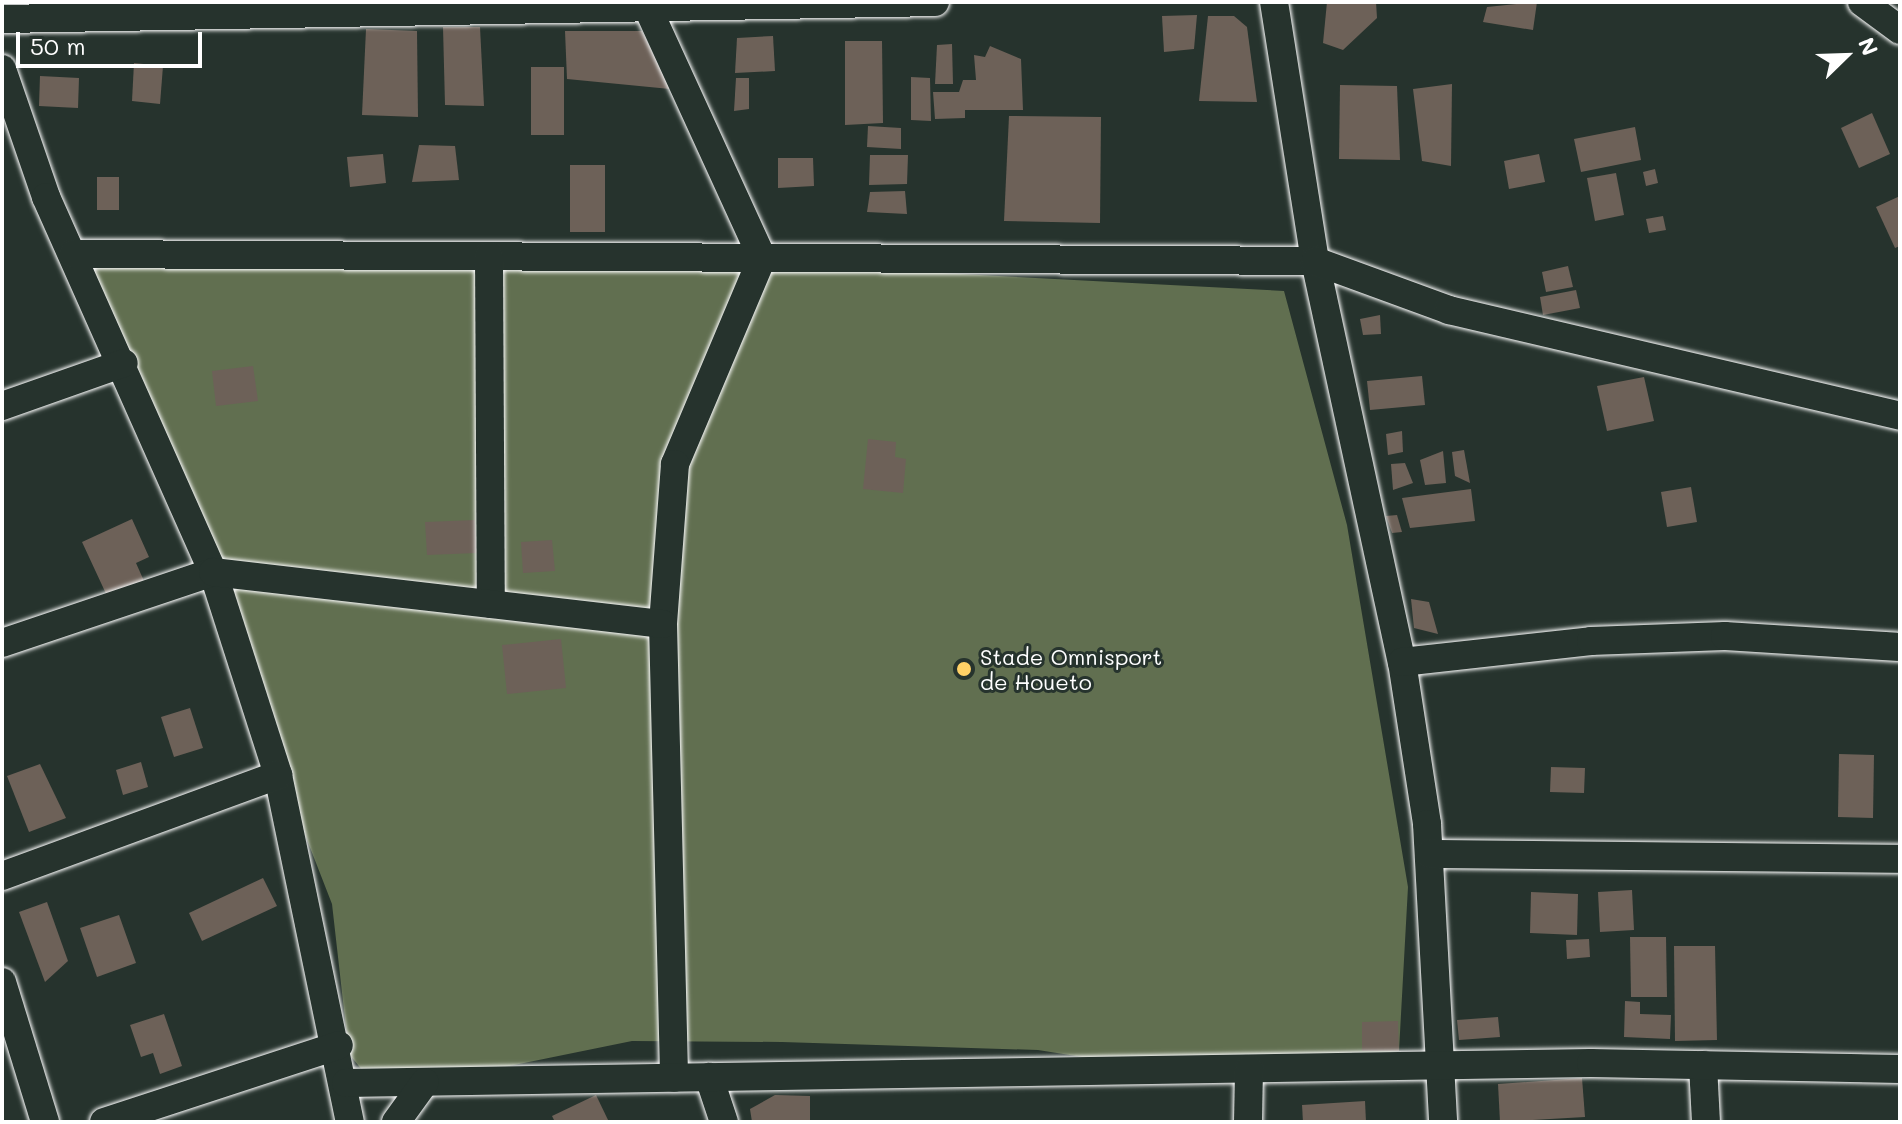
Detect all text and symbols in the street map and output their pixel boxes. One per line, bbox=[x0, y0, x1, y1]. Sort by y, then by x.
scale bar bbox=[20, 16, 206, 66]
north arrow bbox=[1806, 16, 1886, 96]
text: 50 m bbox=[30, 30, 86, 61]
text: N bbox=[1852, 33, 1885, 60]
place label: Stade Omnisport de Houeto bbox=[980, 643, 1162, 694]
marker: Stade Omnisport de Houeto bbox=[955, 660, 973, 678]

